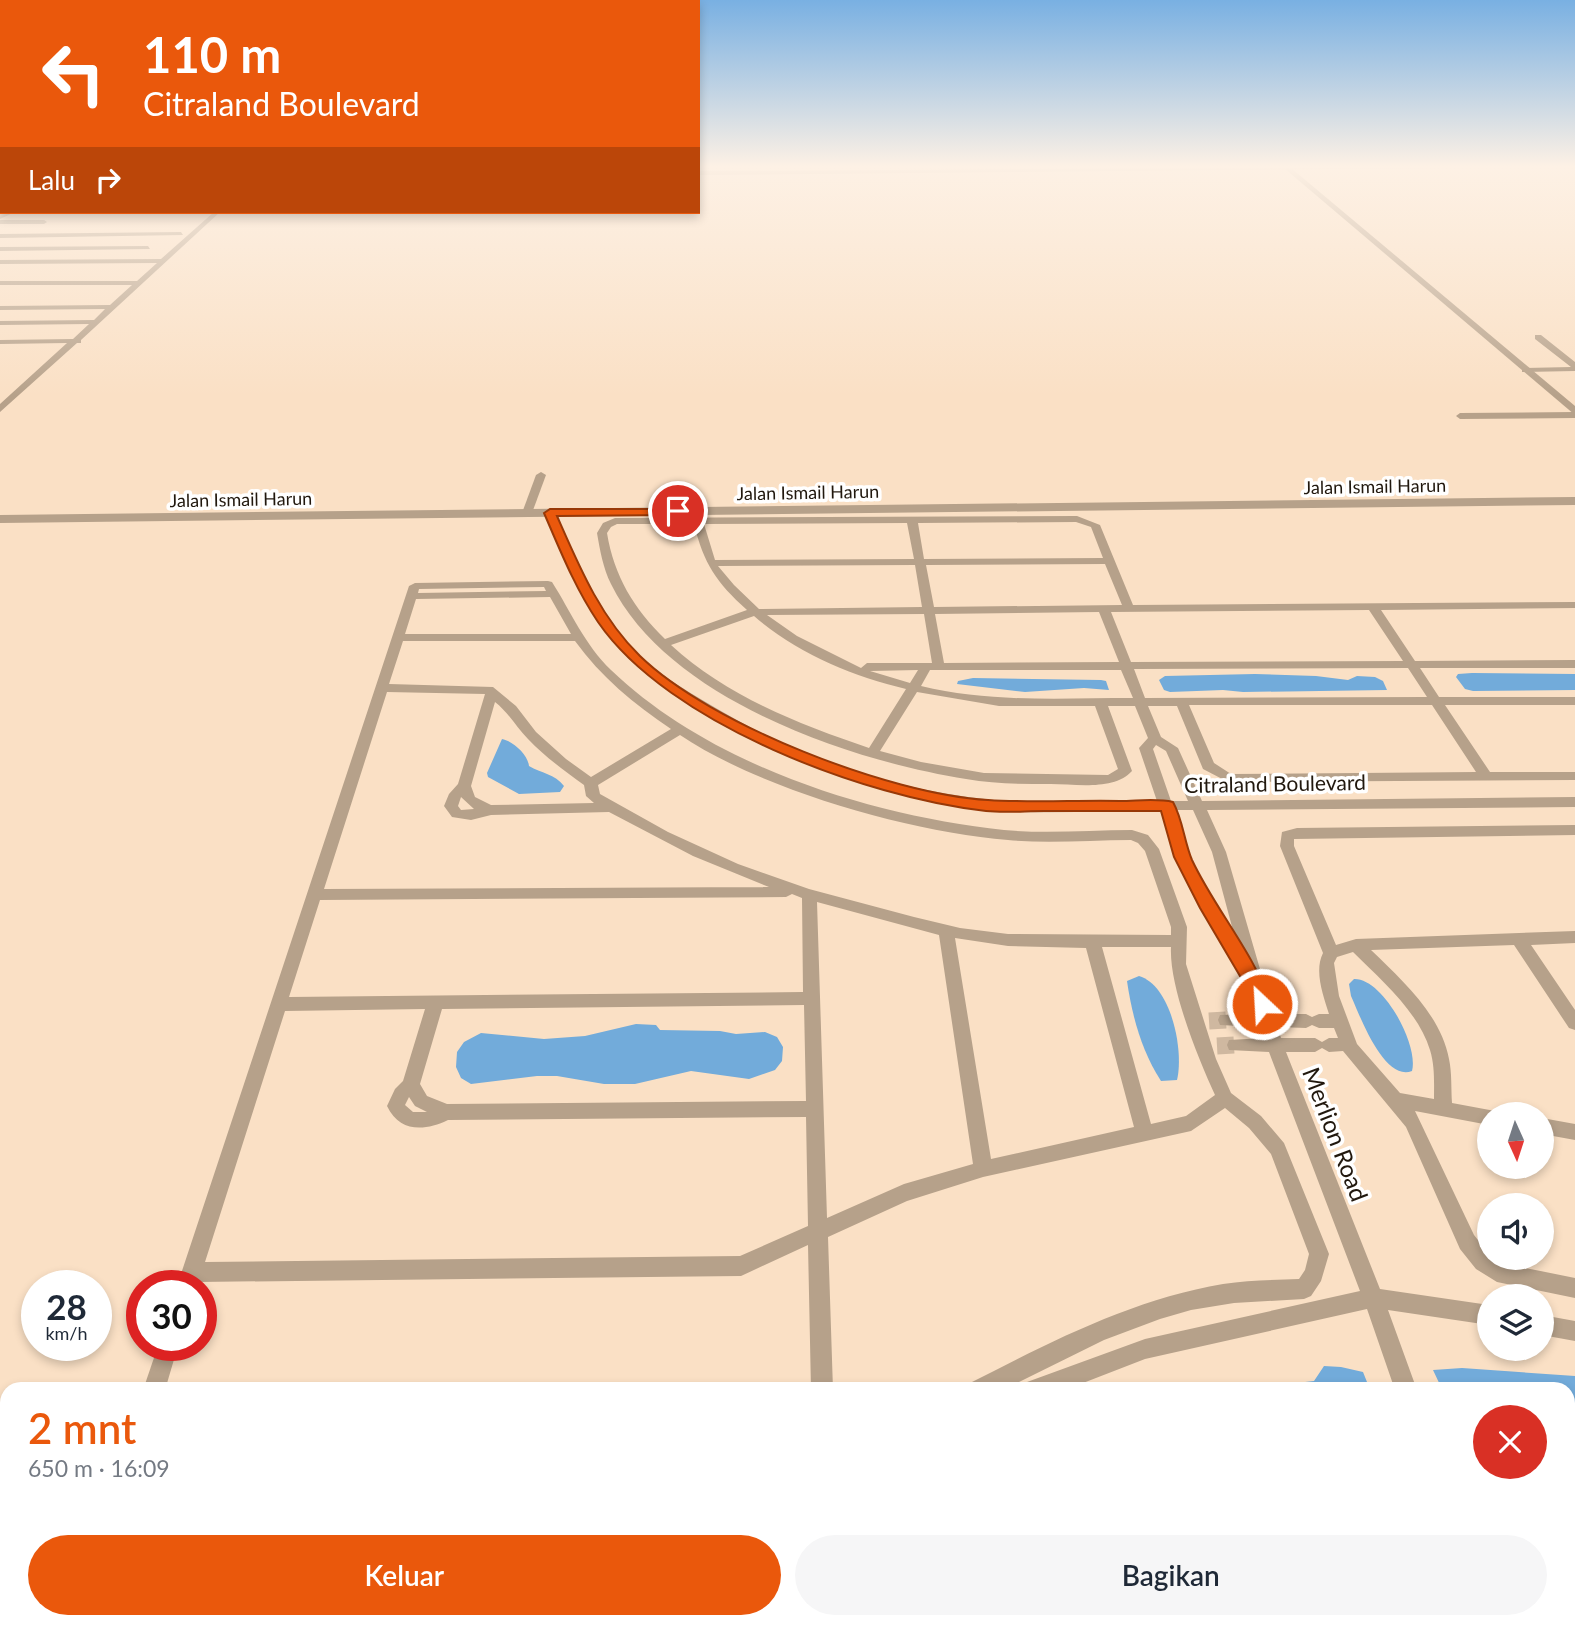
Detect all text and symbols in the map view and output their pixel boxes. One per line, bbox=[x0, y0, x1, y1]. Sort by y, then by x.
text: 110 m bbox=[143, 25, 281, 83]
icon: left bbox=[28, 28, 119, 119]
text: Citraland Boulevard bbox=[143, 84, 420, 123]
icon: right bbox=[89, 161, 127, 199]
text: Lalu bbox=[28, 164, 75, 196]
street label: Jalan Ismail Harun bbox=[1304, 474, 1446, 498]
street label: Jalan Ismail Harun bbox=[737, 480, 879, 504]
pin bbox=[648, 481, 708, 541]
street label: Jalan Ismail Harun bbox=[170, 487, 312, 511]
icon: arrive bbox=[659, 492, 697, 530]
street label: Citraland Boulevard bbox=[1184, 769, 1366, 797]
position arrow bbox=[1225, 967, 1299, 1041]
street label: Merlion Road bbox=[1297, 1063, 1375, 1205]
north arrow bbox=[1477, 1102, 1554, 1180]
map controls bbox=[1477, 1102, 1554, 1361]
button: sound bbox=[1477, 1193, 1554, 1270]
speed limit sign: 30 bbox=[126, 1270, 217, 1361]
button: layers bbox=[1477, 1284, 1554, 1361]
text: 28 bbox=[46, 1285, 87, 1327]
text: km/h bbox=[45, 1322, 88, 1344]
text: 2 mnt bbox=[28, 1403, 136, 1453]
button: close bbox=[1473, 1405, 1547, 1479]
text: 650 m · 16:09 bbox=[28, 1454, 170, 1482]
button: Keluar bbox=[28, 1535, 781, 1615]
button: Bagikan bbox=[795, 1535, 1547, 1615]

